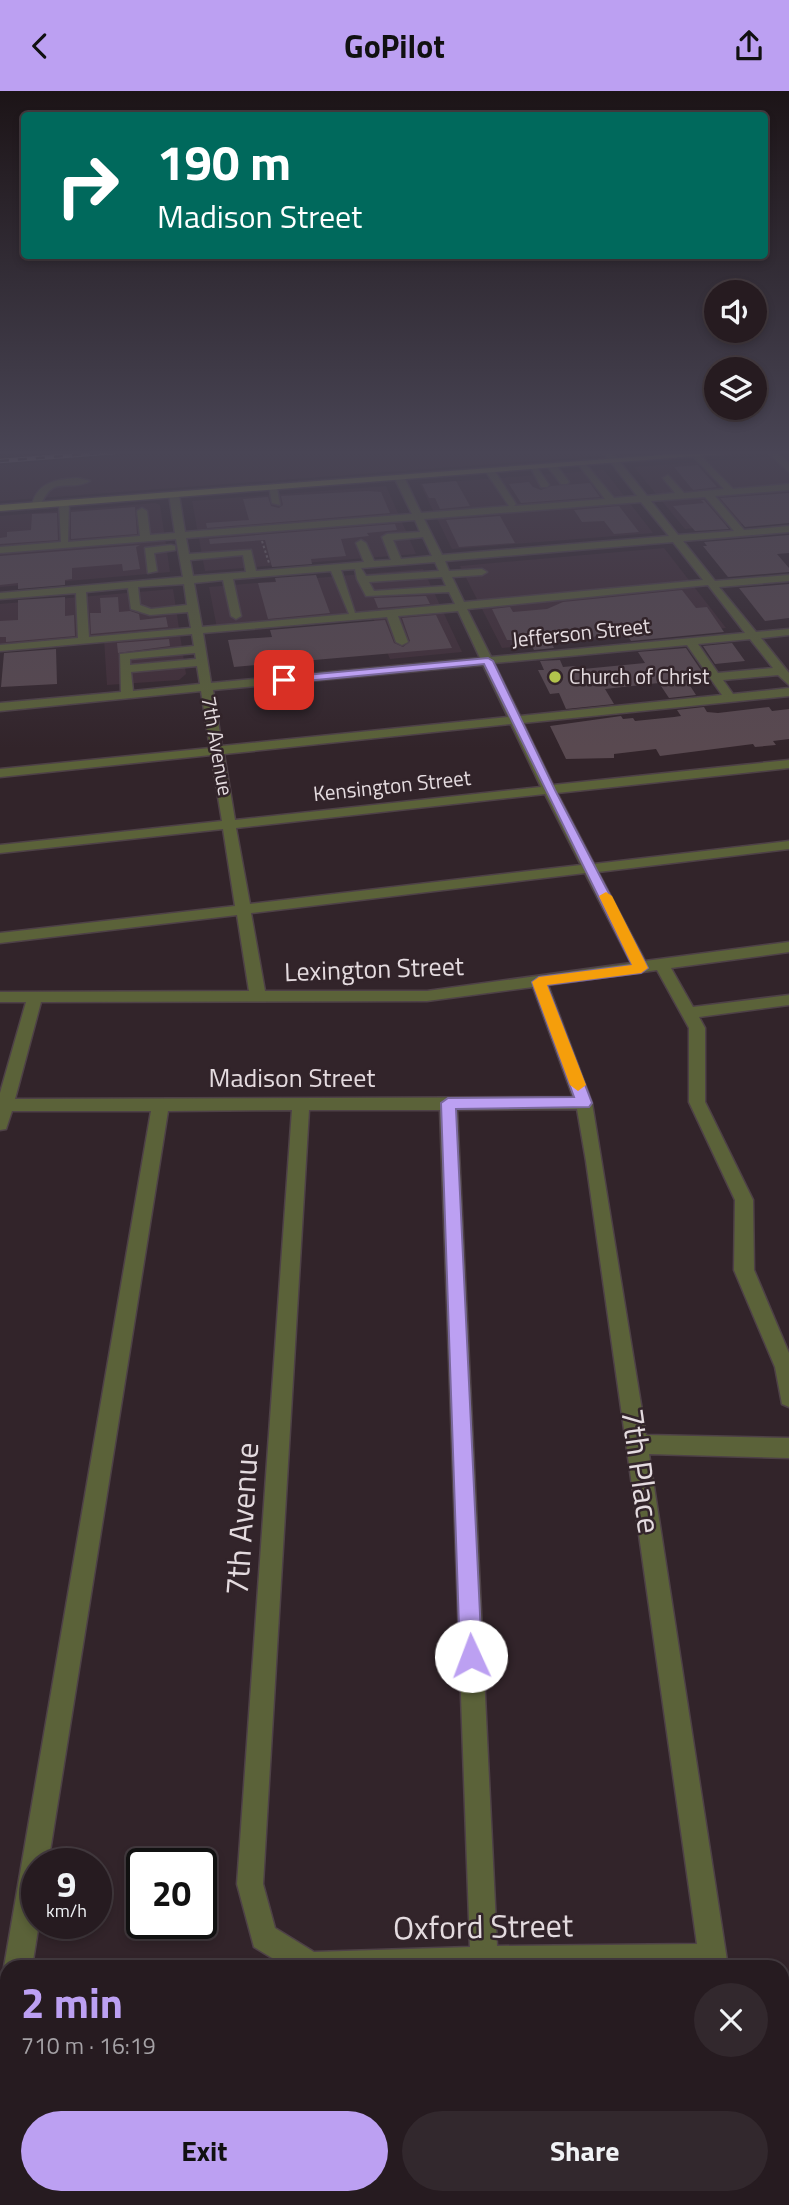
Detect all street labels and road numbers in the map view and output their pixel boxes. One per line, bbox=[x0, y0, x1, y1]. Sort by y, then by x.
street label: Jefferson Street bbox=[510, 609, 652, 655]
street label: 7th Avenue bbox=[193, 693, 242, 798]
street label: Kensington Street bbox=[311, 761, 473, 809]
street label: Lexington Street bbox=[284, 946, 464, 991]
street label: Madison Street bbox=[209, 1058, 375, 1097]
street label: 7th Place bbox=[609, 1405, 675, 1536]
street label: 7th Avenue bbox=[212, 1441, 270, 1597]
street label: Oxford Street bbox=[393, 1900, 573, 1952]

